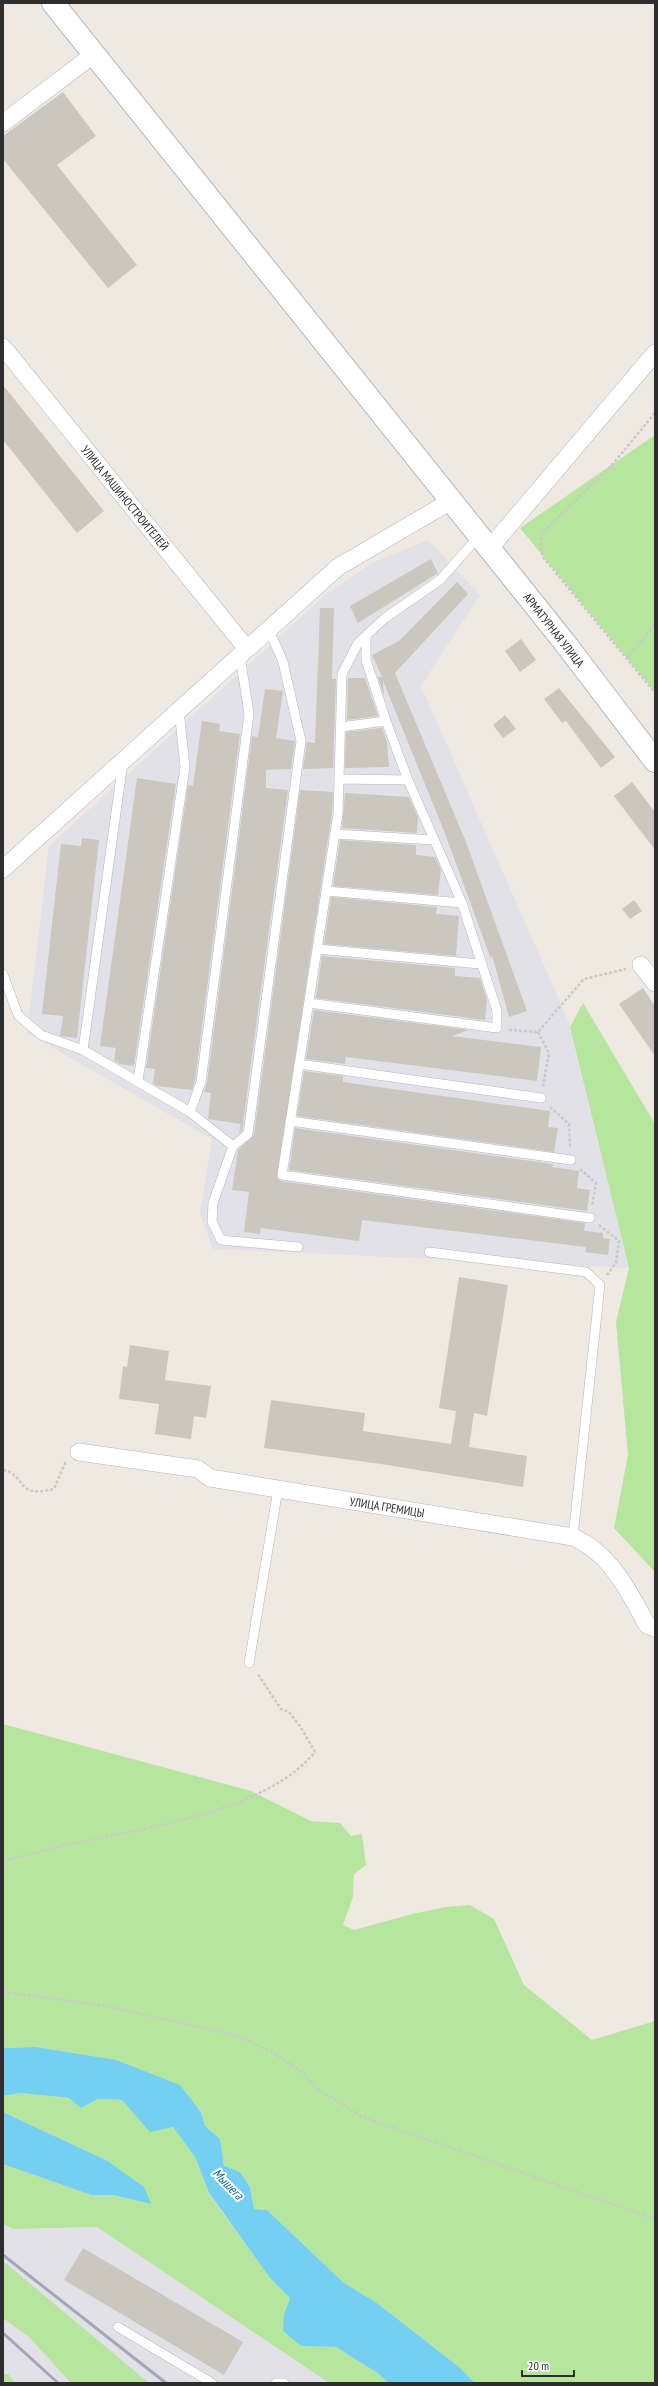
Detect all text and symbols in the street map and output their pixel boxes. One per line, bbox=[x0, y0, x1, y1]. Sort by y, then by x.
street label: УЛИЦА МАШИНОСТРОИТЕЛЕЙ bbox=[78, 443, 172, 553]
street label: АРМАТУРНАЯ УЛИЦА bbox=[520, 590, 588, 670]
street label: УЛИЦА ГРЕМИЦЫ bbox=[349, 1494, 425, 1520]
water label: Мышега bbox=[209, 2165, 248, 2204]
scale bar bbox=[522, 2352, 574, 2378]
text: 20 m bbox=[528, 2358, 549, 2373]

